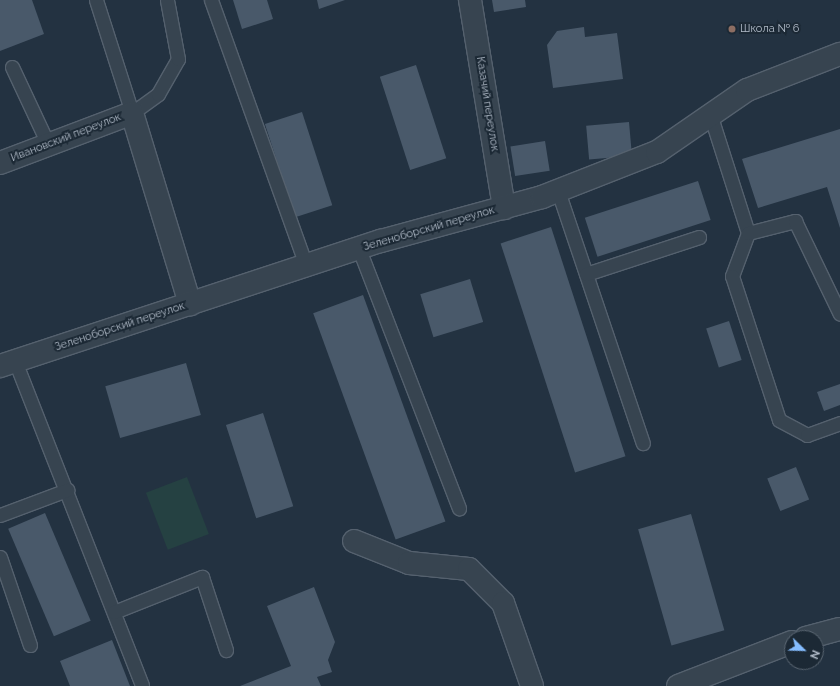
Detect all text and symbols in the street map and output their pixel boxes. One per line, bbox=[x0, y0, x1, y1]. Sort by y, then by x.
place label: Школа № 6 bbox=[740, 22, 799, 36]
marker: Школа № 6 bbox=[727, 24, 737, 34]
street label: Казачий переулок bbox=[473, 56, 501, 152]
street label: Ивановский переулок bbox=[9, 111, 123, 165]
street label: Зеленоборский переулок bbox=[362, 204, 496, 254]
street label: Зеленоборский переулок bbox=[53, 300, 187, 354]
north arrow bbox=[784, 630, 824, 670]
text: N bbox=[807, 648, 822, 661]

